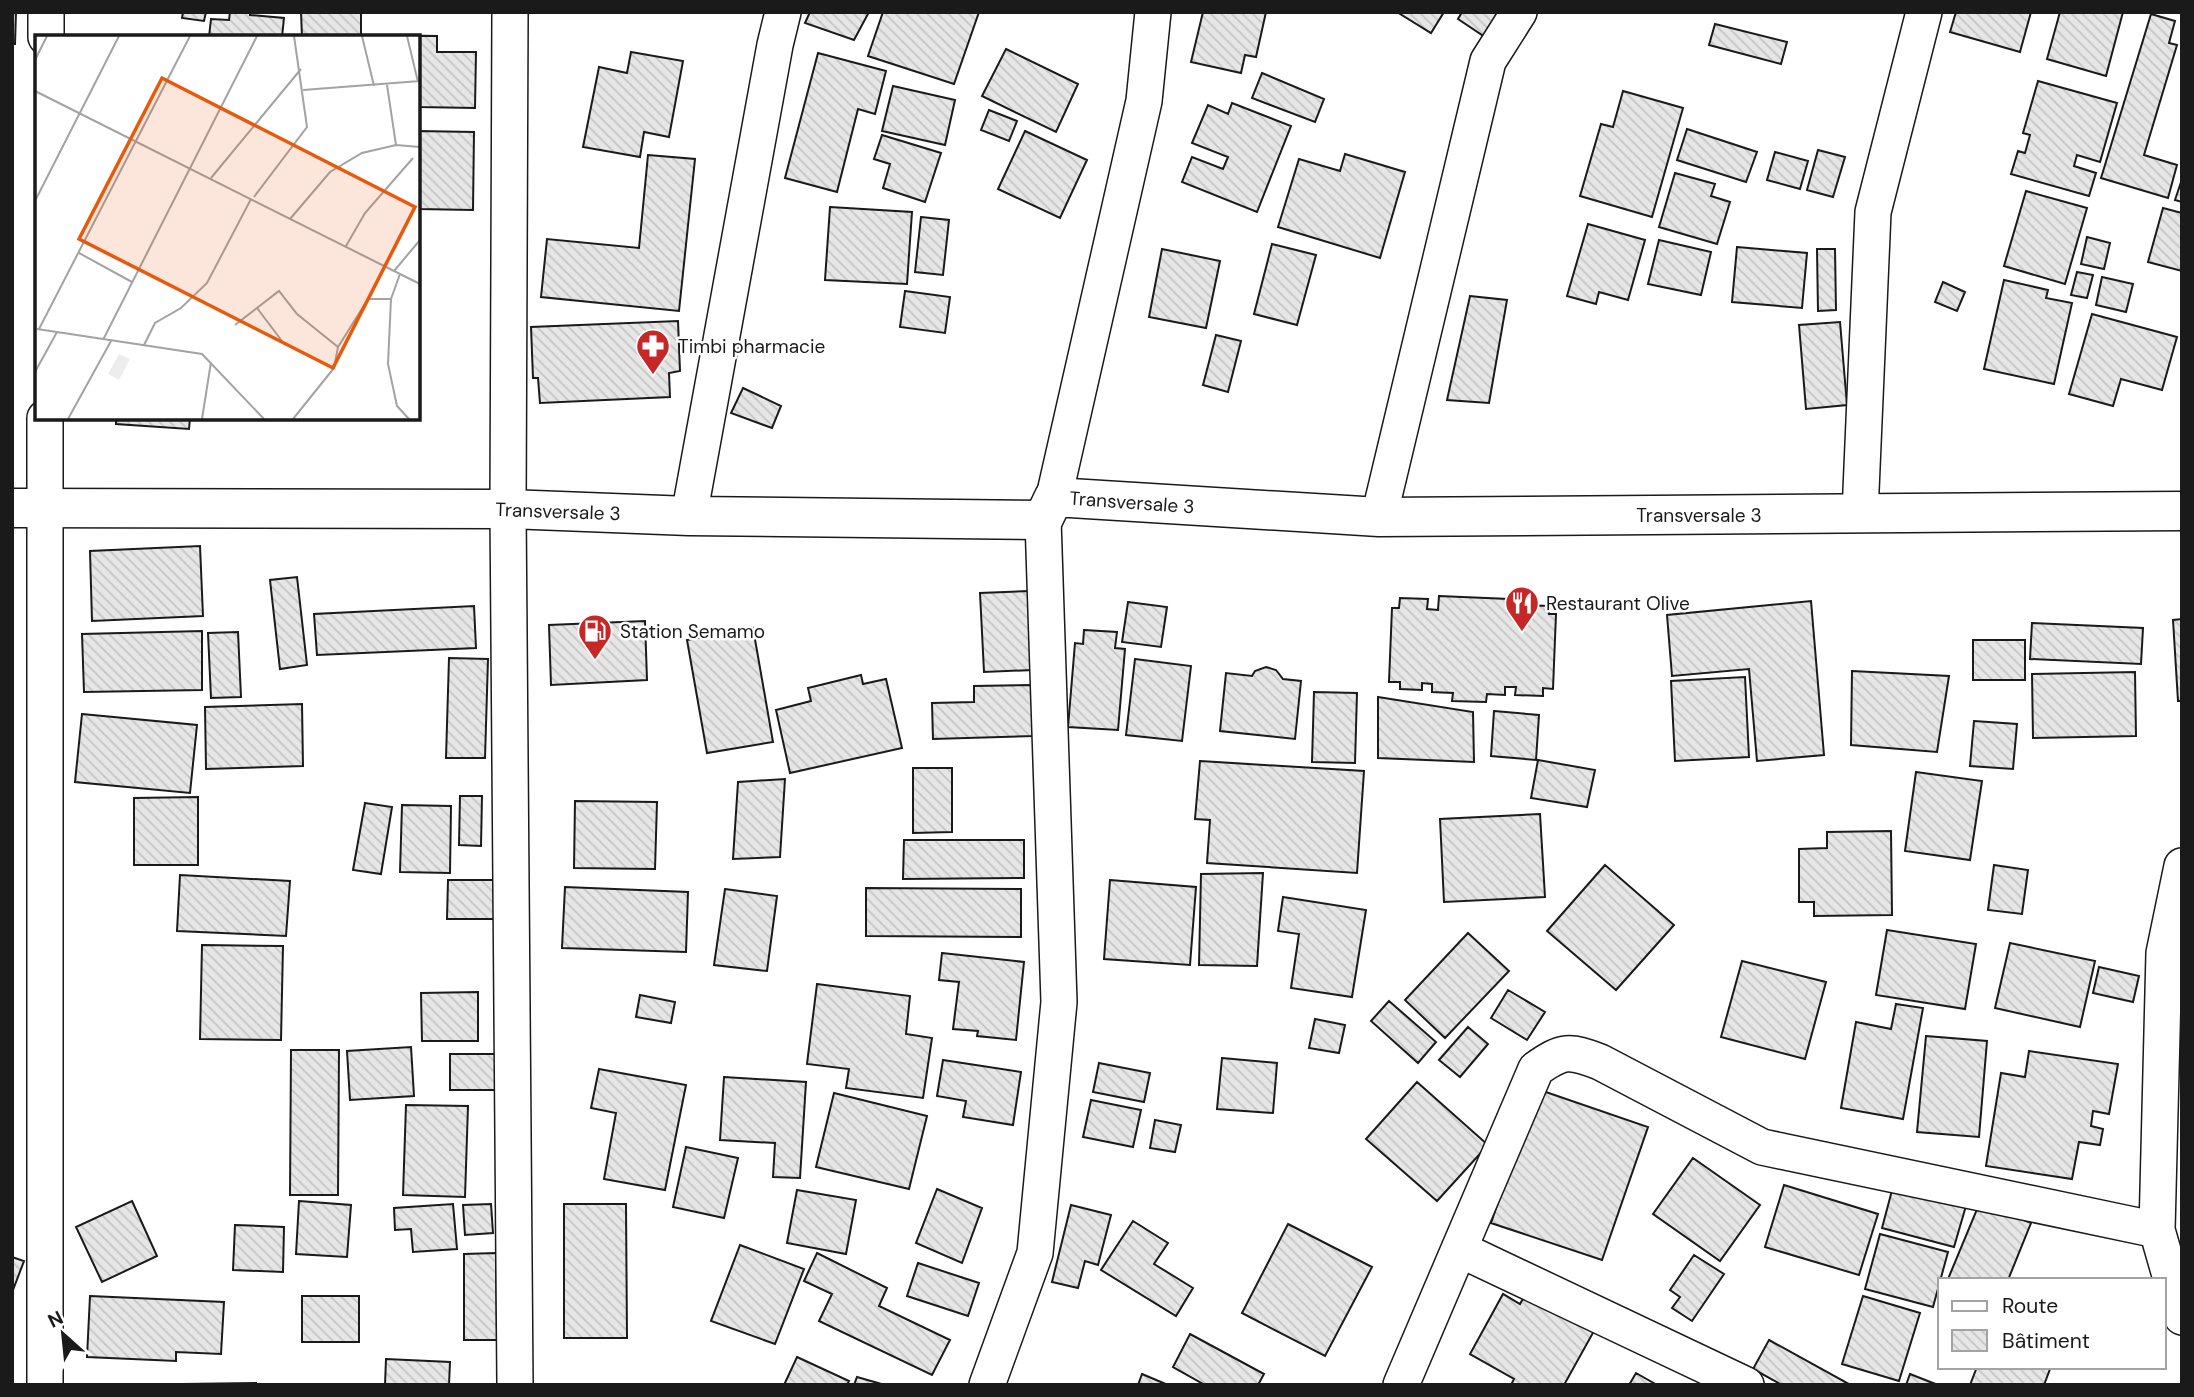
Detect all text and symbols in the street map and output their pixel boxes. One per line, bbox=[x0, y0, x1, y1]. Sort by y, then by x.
inset map bbox=[35, 35, 420, 420]
pharmacy icon: Timbi pharmacie bbox=[634, 327, 672, 376]
place label: Timbi pharmacie bbox=[678, 334, 825, 359]
street label: Transversale 3 bbox=[1069, 486, 1195, 519]
street label: Transversale 3 bbox=[495, 497, 621, 526]
street label: Transversale 3 bbox=[1636, 503, 1762, 528]
restaurant icon: Restaurant Olive bbox=[1503, 584, 1541, 633]
place label: Restaurant Olive bbox=[1546, 591, 1690, 616]
fuel station icon: Station Semamo bbox=[576, 612, 614, 661]
place label: Station Semamo bbox=[620, 619, 765, 644]
legend bbox=[1938, 1278, 2166, 1369]
text: Route bbox=[2002, 1292, 2058, 1320]
north arrow bbox=[28, 1299, 98, 1369]
text: N bbox=[44, 1305, 67, 1334]
text: Bâtiment bbox=[2002, 1327, 2090, 1355]

